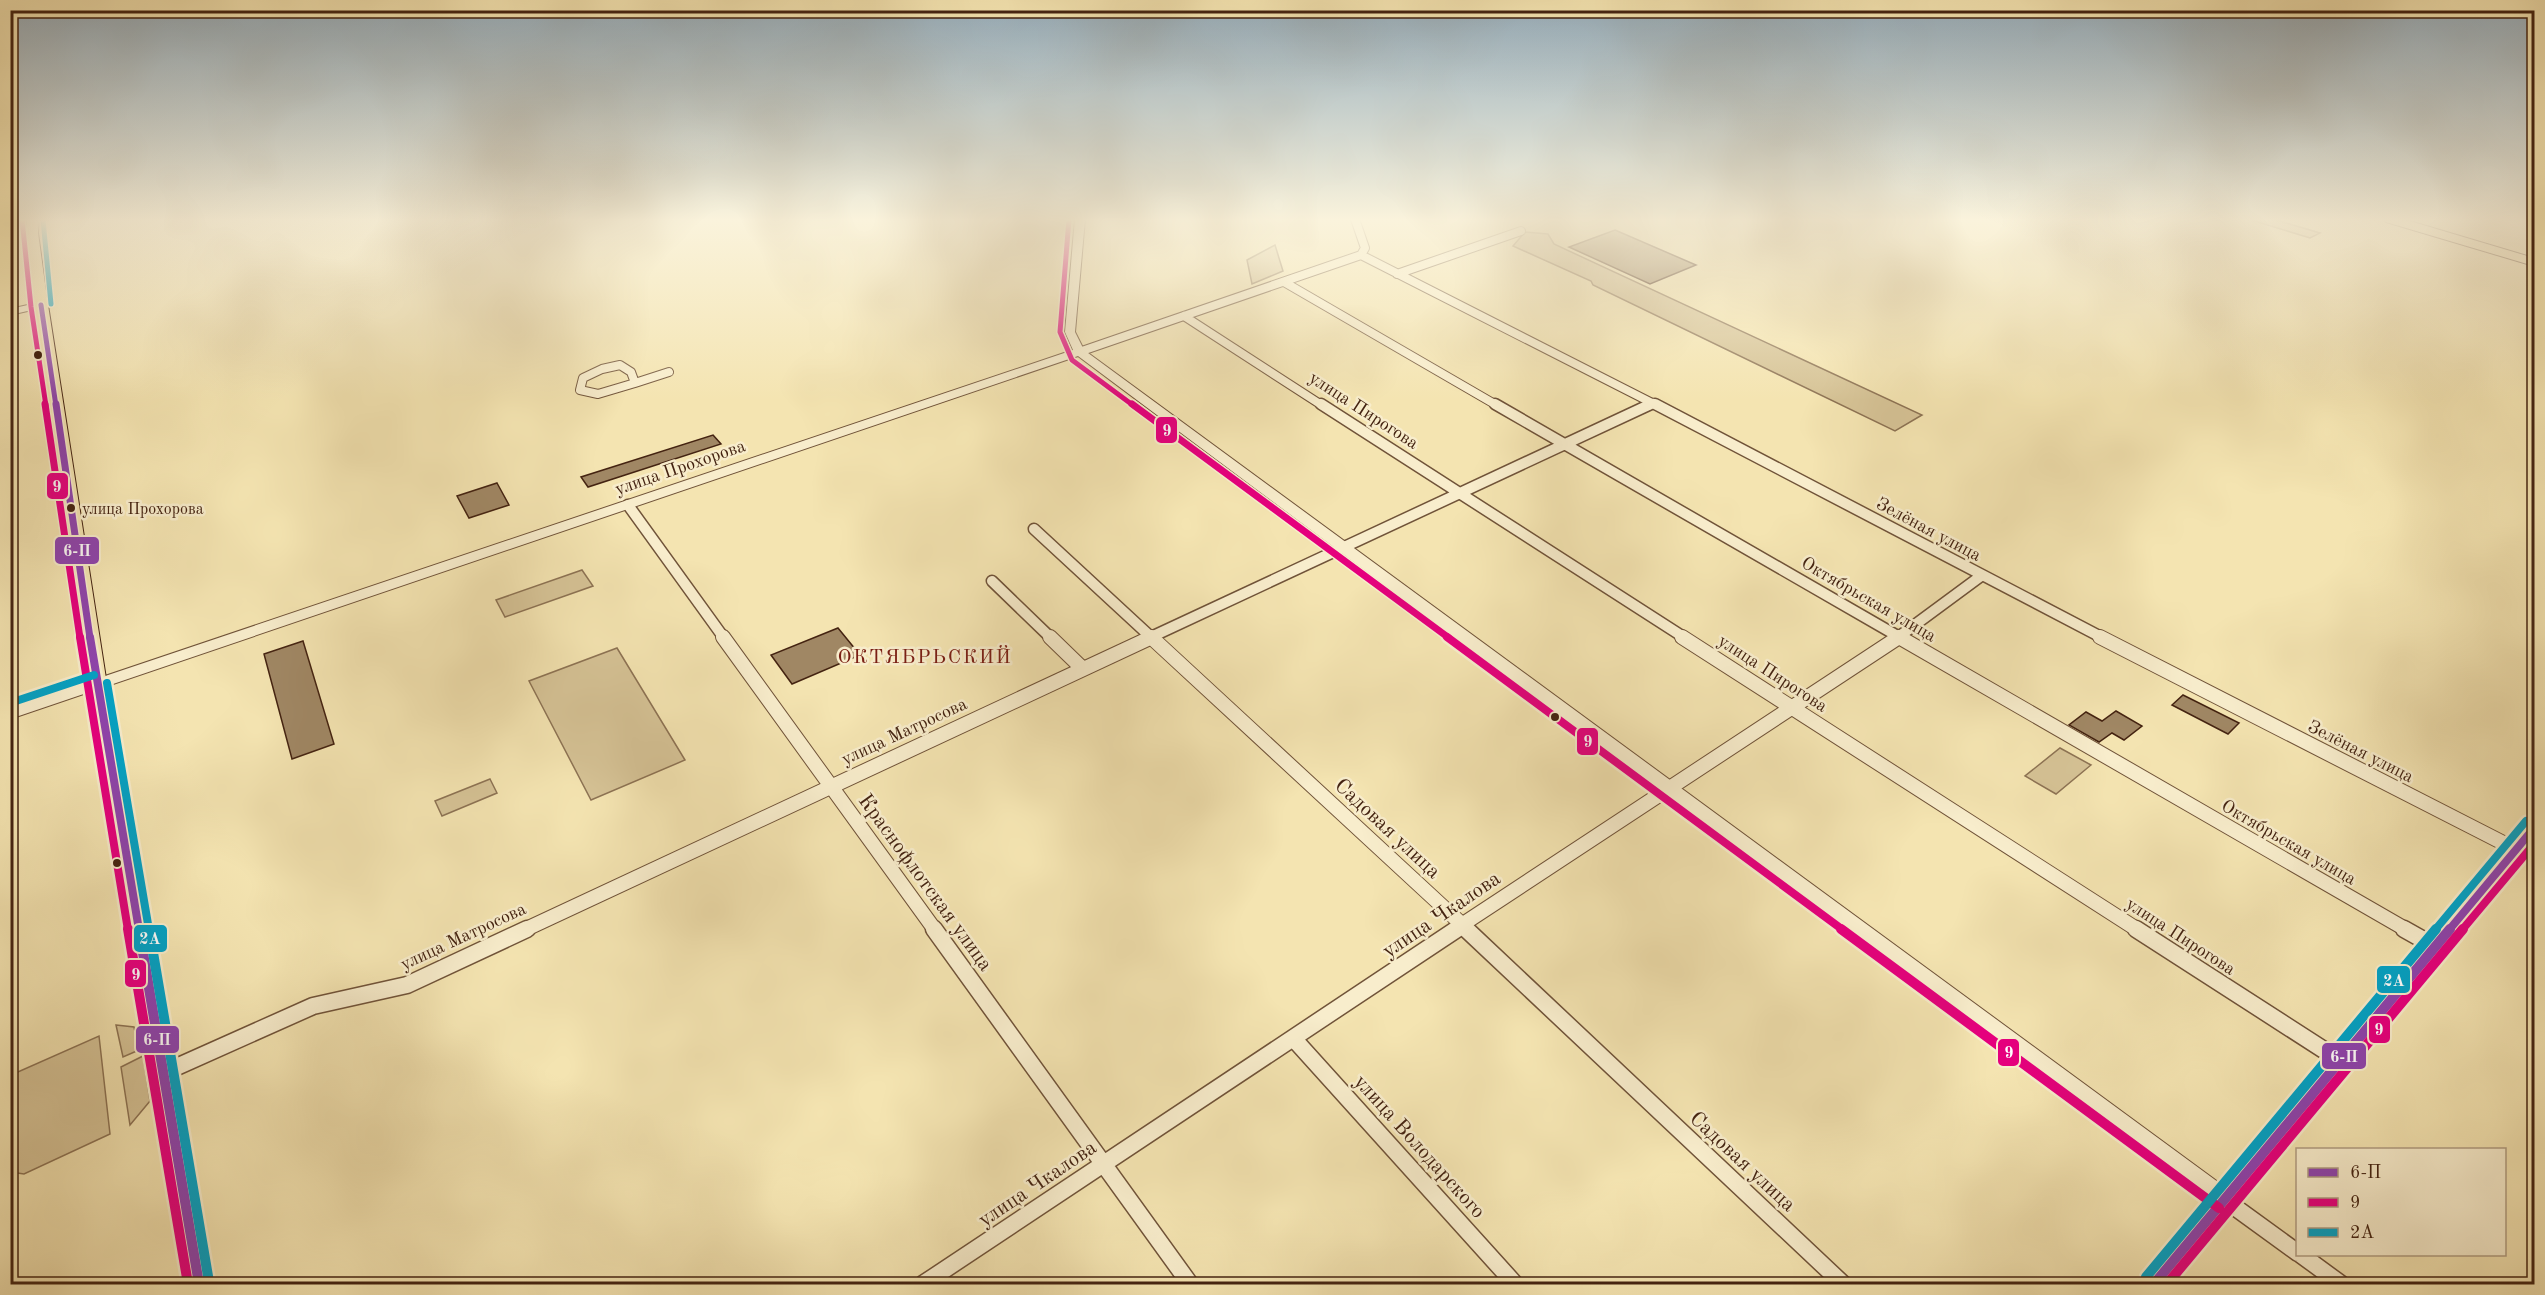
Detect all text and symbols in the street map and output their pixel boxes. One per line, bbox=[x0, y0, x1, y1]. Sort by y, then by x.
unlabelled marker bbox=[32, 349, 44, 361]
street label: улица Пирогова bbox=[1305, 369, 1422, 453]
line badge: 9 bbox=[1155, 416, 1178, 444]
text: 9 bbox=[1162, 424, 1172, 440]
street label: улица Прохорова bbox=[613, 437, 748, 499]
line badge: 9 bbox=[46, 472, 69, 500]
text: 9 bbox=[52, 480, 62, 496]
street label: Зелёная улица bbox=[1873, 495, 1984, 565]
marker: улица Прохорова bbox=[65, 502, 77, 514]
place label: улица Прохорова bbox=[82, 502, 204, 518]
line badge: 6-П bbox=[54, 536, 100, 565]
text: 6-П bbox=[63, 544, 91, 560]
street label: Октябрьская улица bbox=[1798, 554, 1939, 646]
street label: улица Пирогова bbox=[1714, 632, 1831, 716]
district label: ОКТЯБРЬСКИЙ bbox=[837, 645, 1013, 668]
street label: улица Матросова bbox=[839, 695, 970, 769]
unlabelled marker bbox=[1549, 711, 1561, 723]
street label: Зелёная улица bbox=[2305, 718, 2416, 786]
line badge: 9 bbox=[1576, 727, 1599, 756]
text: 9 bbox=[1583, 735, 1593, 751]
street label: Садовая улица bbox=[1330, 775, 1444, 883]
street label: Краснофлотская улица bbox=[854, 791, 996, 975]
street label: Октябрьская улица bbox=[2218, 797, 2359, 889]
unlabelled marker bbox=[111, 857, 123, 869]
street label: улица Чкалова bbox=[1379, 868, 1505, 962]
street label: улица Пирогова bbox=[2122, 895, 2239, 979]
street label: улица Матросова bbox=[398, 900, 529, 974]
line badge: 2А bbox=[133, 924, 168, 953]
text: 2А bbox=[139, 932, 161, 948]
line badge: 9 bbox=[124, 959, 147, 988]
line badge: 2А bbox=[2376, 965, 2411, 994]
text: 9 bbox=[131, 968, 141, 984]
text: 2А bbox=[2383, 974, 2405, 990]
line badge: 9 bbox=[2368, 1015, 2391, 1044]
text: 9 bbox=[2374, 1023, 2384, 1039]
line badge: 6-П bbox=[135, 1025, 180, 1054]
text: 6-П bbox=[143, 1033, 171, 1049]
line badge: 9 bbox=[1997, 1038, 2020, 1067]
line badge: 6-П bbox=[2321, 1042, 2367, 1070]
text: 9 bbox=[2004, 1046, 2014, 1062]
text: 6-П bbox=[2330, 1050, 2358, 1066]
street label: улица Володарского bbox=[1349, 1071, 1489, 1223]
street label: Садовая улица bbox=[1685, 1108, 1799, 1216]
street label: улица Чкалова bbox=[975, 1137, 1101, 1231]
legend bbox=[2296, 1148, 2506, 1256]
text: 6-П bbox=[2350, 1164, 2381, 1182]
text: 9 bbox=[2350, 1194, 2360, 1212]
text: 2А bbox=[2350, 1224, 2374, 1242]

